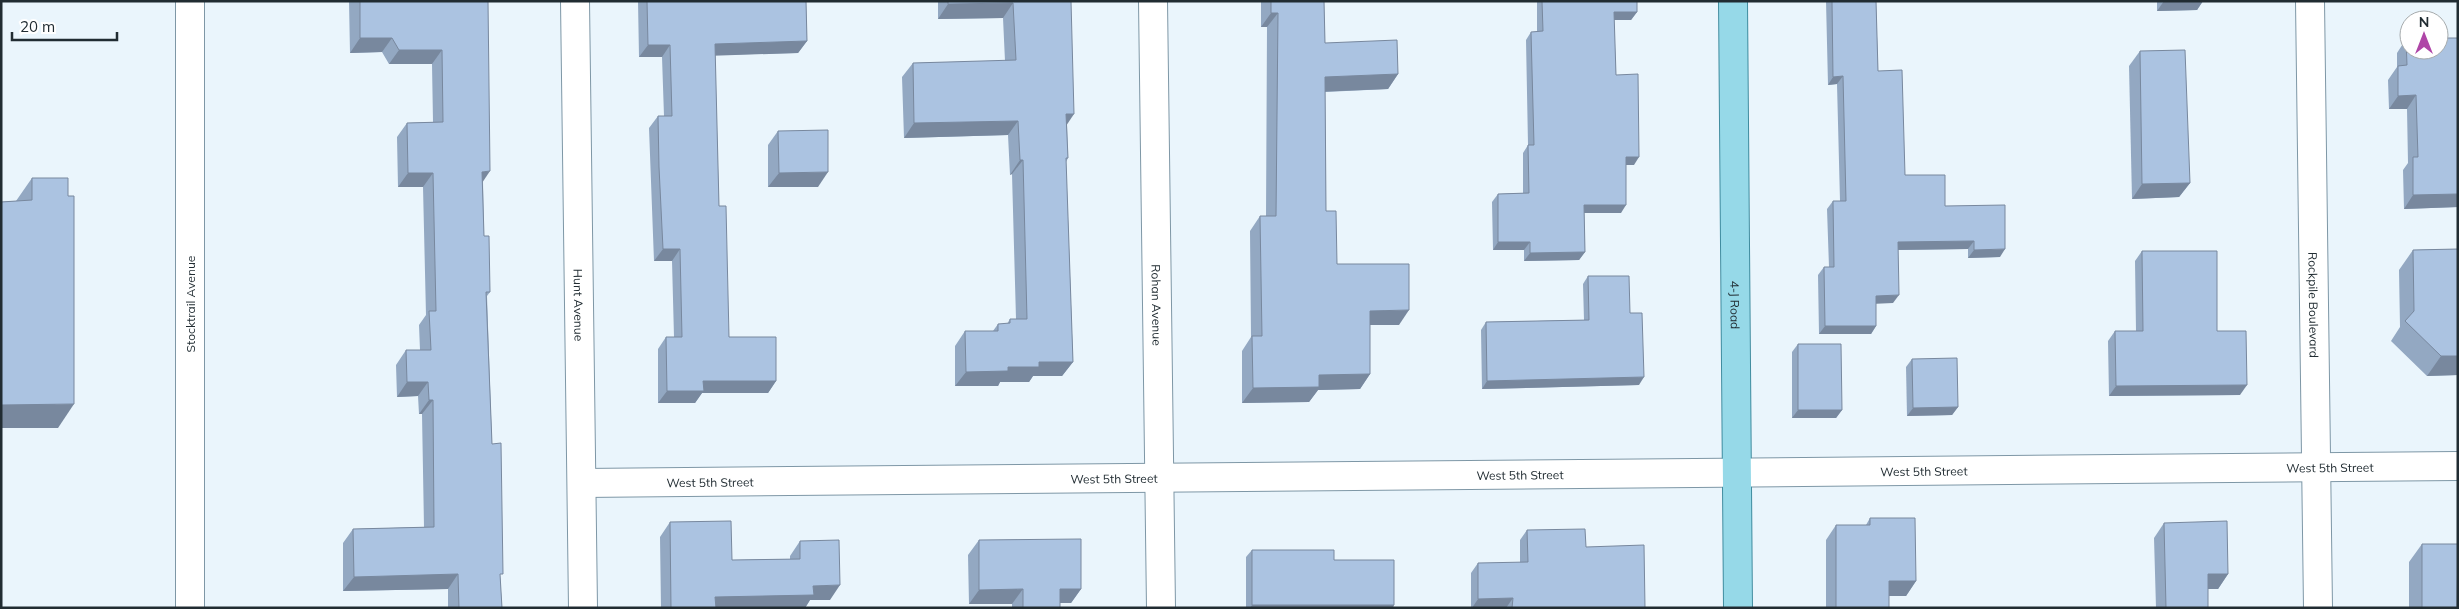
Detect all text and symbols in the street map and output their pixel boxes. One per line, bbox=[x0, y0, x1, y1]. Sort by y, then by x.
scale bar bbox=[12, 10, 118, 42]
north arrow bbox=[2399, 10, 2449, 60]
text: N bbox=[2419, 13, 2429, 31]
text: 20 m bbox=[20, 17, 55, 36]
street label: Rockpile Boulevard bbox=[2306, 252, 2322, 358]
street label: Stocktrail Avenue bbox=[183, 256, 198, 352]
street label: Rohan Avenue bbox=[1149, 264, 1165, 346]
street label: Hunt Avenue bbox=[571, 269, 587, 341]
street label: 4-J Road bbox=[1728, 281, 1743, 329]
street label: West 5th Street bbox=[2286, 459, 2374, 475]
street label: West 5th Street bbox=[1880, 463, 1968, 479]
street label: West 5th Street bbox=[1476, 467, 1564, 482]
street label: West 5th Street bbox=[1070, 470, 1158, 486]
street label: West 5th Street bbox=[666, 474, 754, 490]

